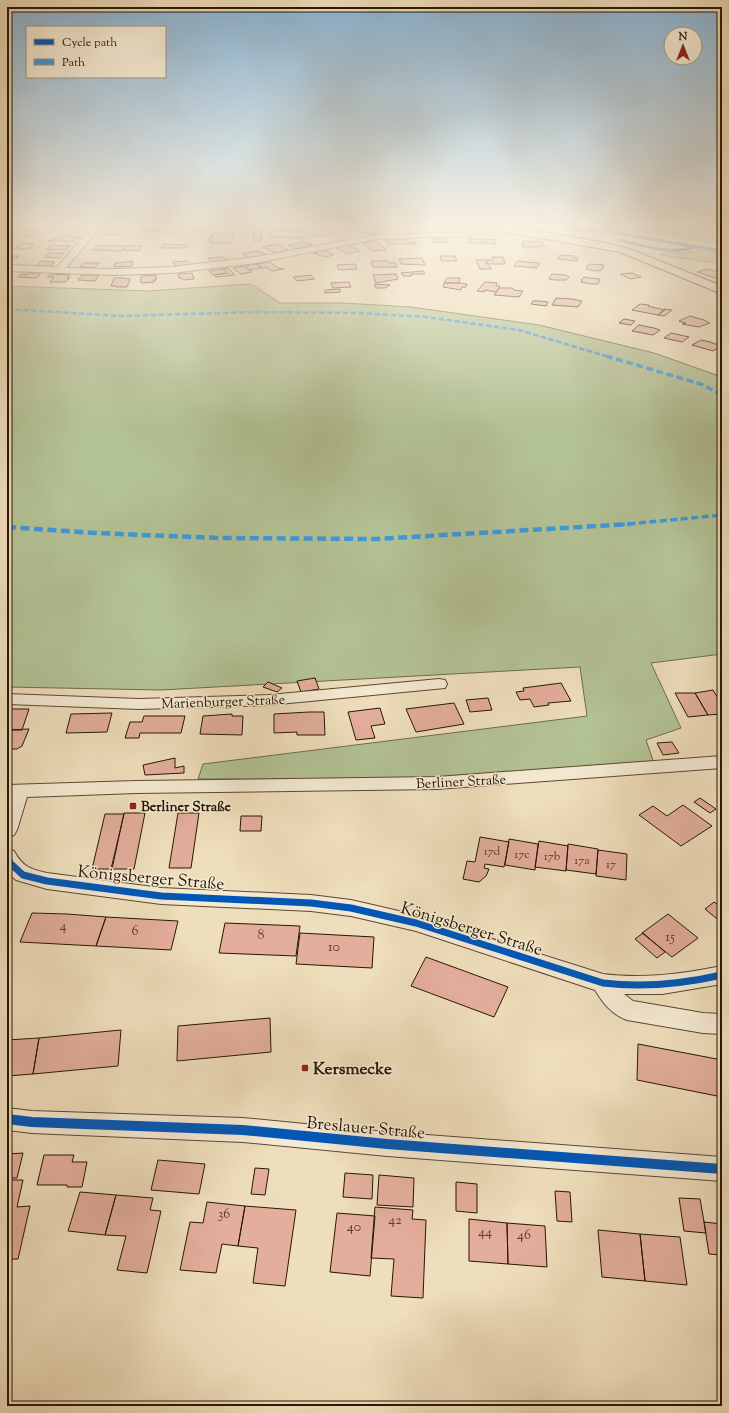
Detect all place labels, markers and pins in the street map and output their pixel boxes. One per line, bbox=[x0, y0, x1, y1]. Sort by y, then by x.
place label: Berliner Straße bbox=[141, 798, 232, 818]
marker: Berliner Straße bbox=[128, 801, 138, 811]
place label: Kersmecke bbox=[313, 1058, 392, 1082]
marker: Kersmecke bbox=[300, 1063, 310, 1073]

